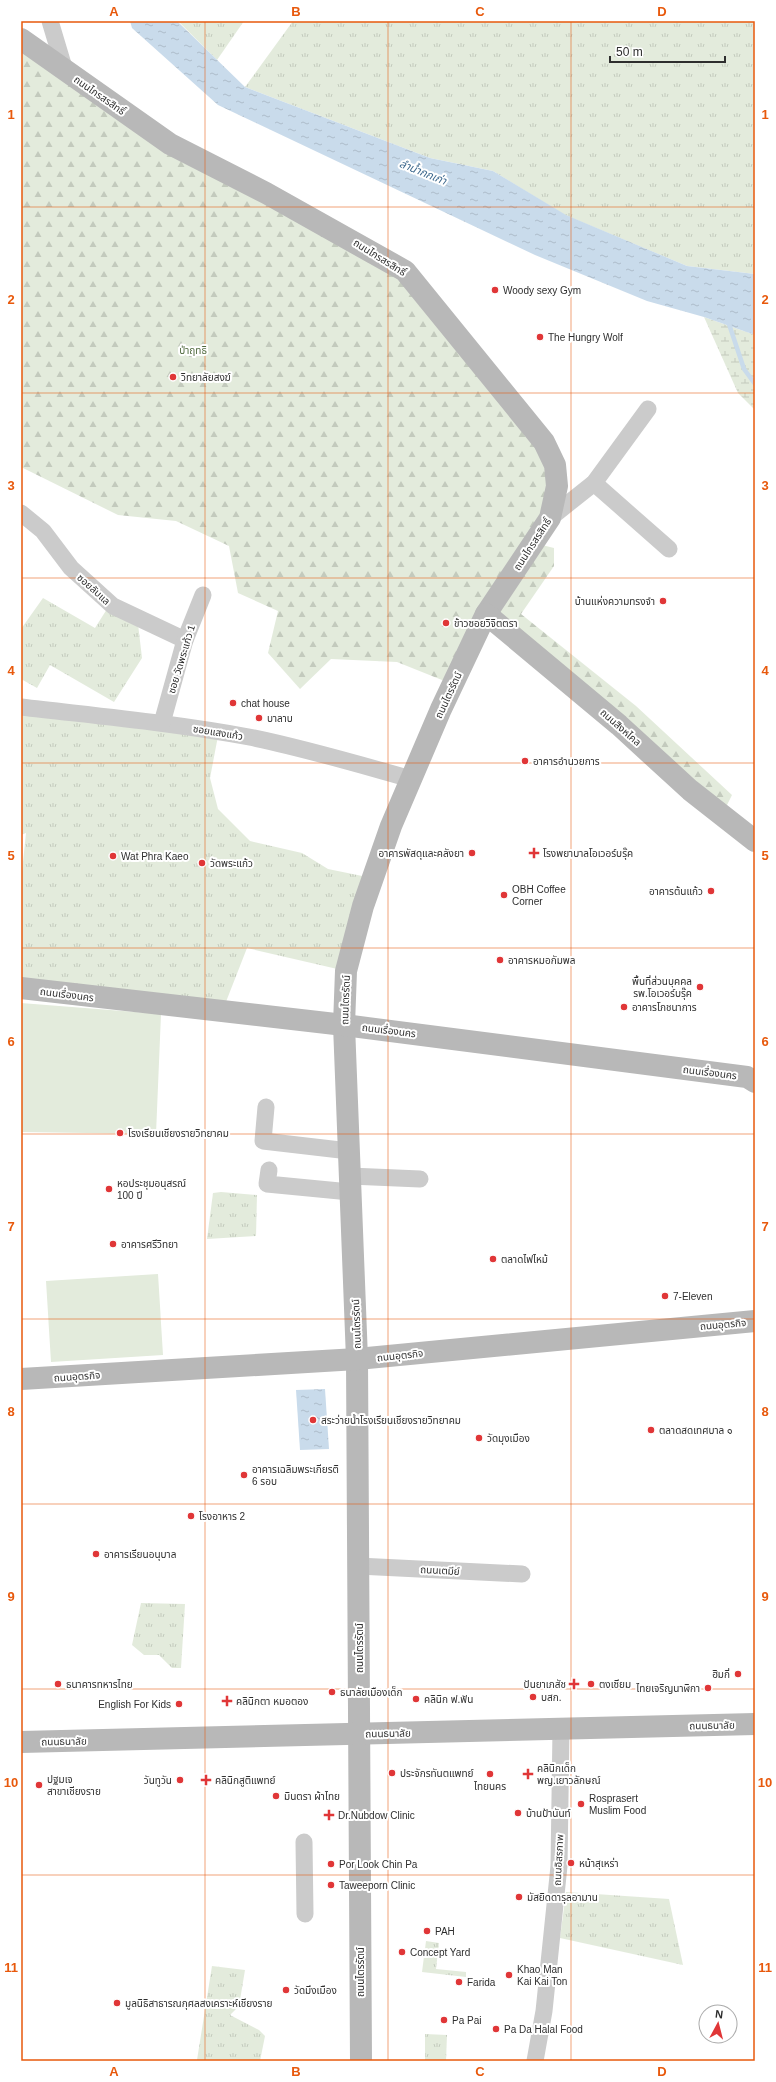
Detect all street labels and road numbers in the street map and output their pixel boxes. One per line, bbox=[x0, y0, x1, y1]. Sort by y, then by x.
street label: ถนนไกรสรสิทธิ์ bbox=[72, 73, 128, 117]
street label: ถนนไกรสรสิทธิ์ bbox=[351, 236, 408, 278]
street label: ถนนไกรสรสิทธิ์ bbox=[511, 516, 553, 572]
street label: ซอยลับแล bbox=[75, 572, 112, 607]
street label: ซอย วัดพระแก้ว 1 bbox=[166, 623, 197, 695]
street label: ถนนไตรรัตน์ bbox=[433, 670, 464, 720]
street label: ถนนสิงหไคล bbox=[598, 707, 643, 748]
street label: ซอยแสงแก้ว bbox=[192, 723, 244, 742]
street label: ถนนไตรรัตน์ bbox=[339, 975, 352, 1025]
street label: ถนนเรื่องนคร bbox=[39, 984, 95, 1003]
street label: ถนนเรื่องนคร bbox=[361, 1020, 417, 1039]
street label: ถนนเรื่องนคร bbox=[682, 1062, 738, 1081]
street label: ถนนไตรรัตน์ bbox=[350, 1299, 363, 1349]
street label: ถนนอุตรกิจ bbox=[699, 1317, 747, 1333]
street label: ถนนอุตรกิจ bbox=[376, 1348, 424, 1364]
street label: ถนนอุตรกิจ bbox=[53, 1369, 101, 1385]
street label: ถนนเตมีย์ bbox=[420, 1564, 460, 1577]
street label: ถนนไตรรัตน์ bbox=[354, 1623, 365, 1673]
street label: ถนนธนาลัย bbox=[689, 1720, 735, 1731]
street label: ถนนธนาลัย bbox=[365, 1728, 411, 1739]
street label: ถนนธนาลัย bbox=[41, 1736, 87, 1747]
street label: ถนนอิสรภาพ bbox=[552, 1834, 565, 1886]
street label: ถนนไตรรัตน์ bbox=[355, 1947, 366, 1997]

